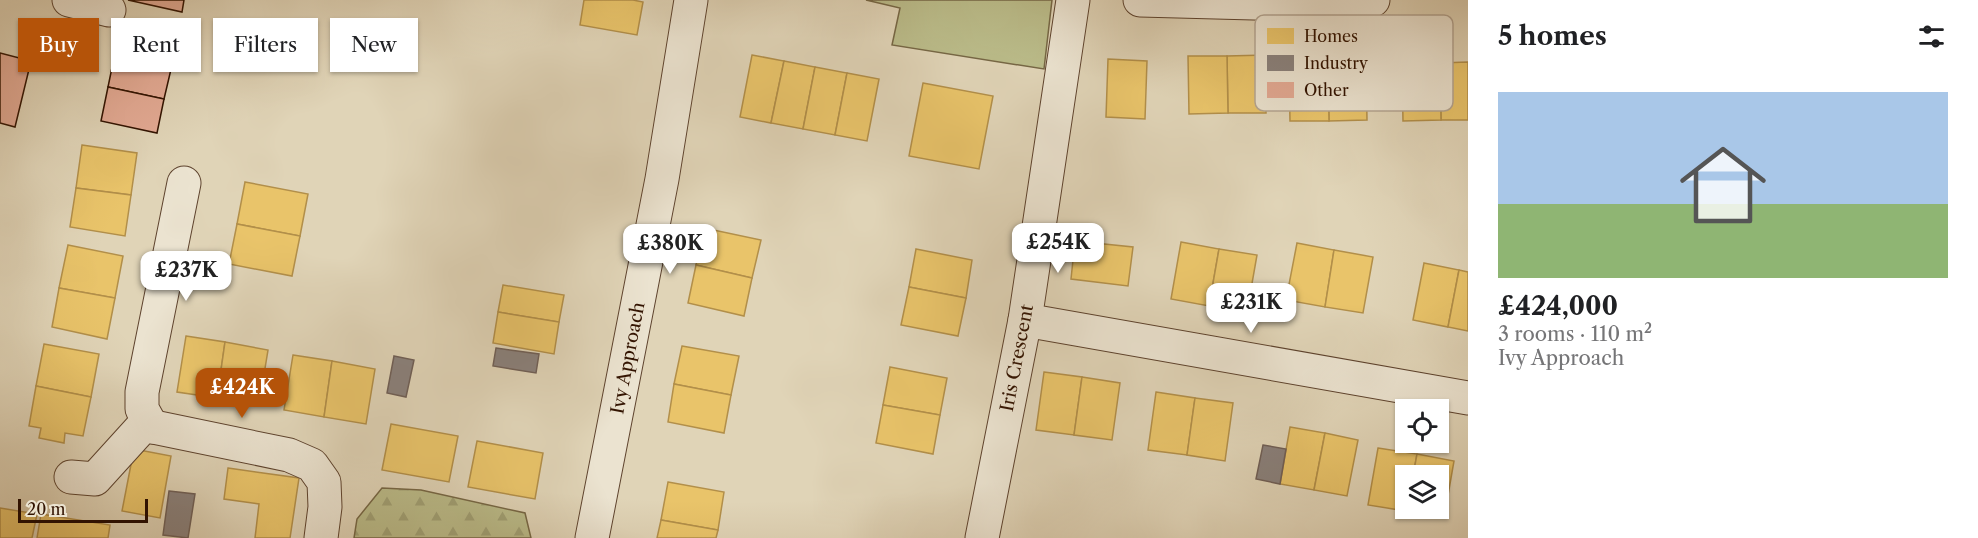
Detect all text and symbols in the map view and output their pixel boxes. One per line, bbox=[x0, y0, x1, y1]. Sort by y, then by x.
legend bbox=[1255, 15, 1453, 111]
chip: Buy bbox=[18, 18, 99, 72]
chip: Rent bbox=[111, 18, 201, 72]
chip: Filters bbox=[213, 18, 318, 72]
chip: New bbox=[330, 18, 418, 72]
text: 5 homes bbox=[1498, 20, 1607, 52]
icon: filters bbox=[1915, 20, 1948, 53]
text: Homes bbox=[1304, 26, 1358, 46]
text: Industry bbox=[1304, 53, 1369, 73]
text: Other bbox=[1304, 80, 1349, 100]
icon: home bbox=[1669, 131, 1777, 239]
pin: £254K bbox=[1016, 223, 1100, 274]
pin: £380K bbox=[628, 224, 712, 275]
text: £254K bbox=[1026, 230, 1090, 254]
text: £380K bbox=[637, 231, 703, 255]
pin: £237K bbox=[144, 251, 228, 302]
text: £237K bbox=[155, 258, 217, 282]
pin: £231K bbox=[1209, 283, 1293, 334]
text: £231K bbox=[1220, 290, 1282, 314]
text: £424,000 bbox=[1498, 290, 1618, 322]
street label: Ivy Approach bbox=[606, 300, 650, 416]
street label: Iris Crescent bbox=[996, 302, 1038, 413]
text: 3 rooms · 110 m² bbox=[1498, 322, 1652, 346]
text: Ivy Approach bbox=[1498, 346, 1624, 370]
pin: £424K bbox=[200, 368, 284, 419]
text: £424K bbox=[210, 375, 274, 399]
map controls bbox=[1395, 399, 1449, 519]
button: locate bbox=[1395, 399, 1449, 453]
button: layers bbox=[1395, 465, 1449, 519]
scale bar bbox=[18, 496, 148, 524]
text: 20 m bbox=[27, 499, 66, 519]

